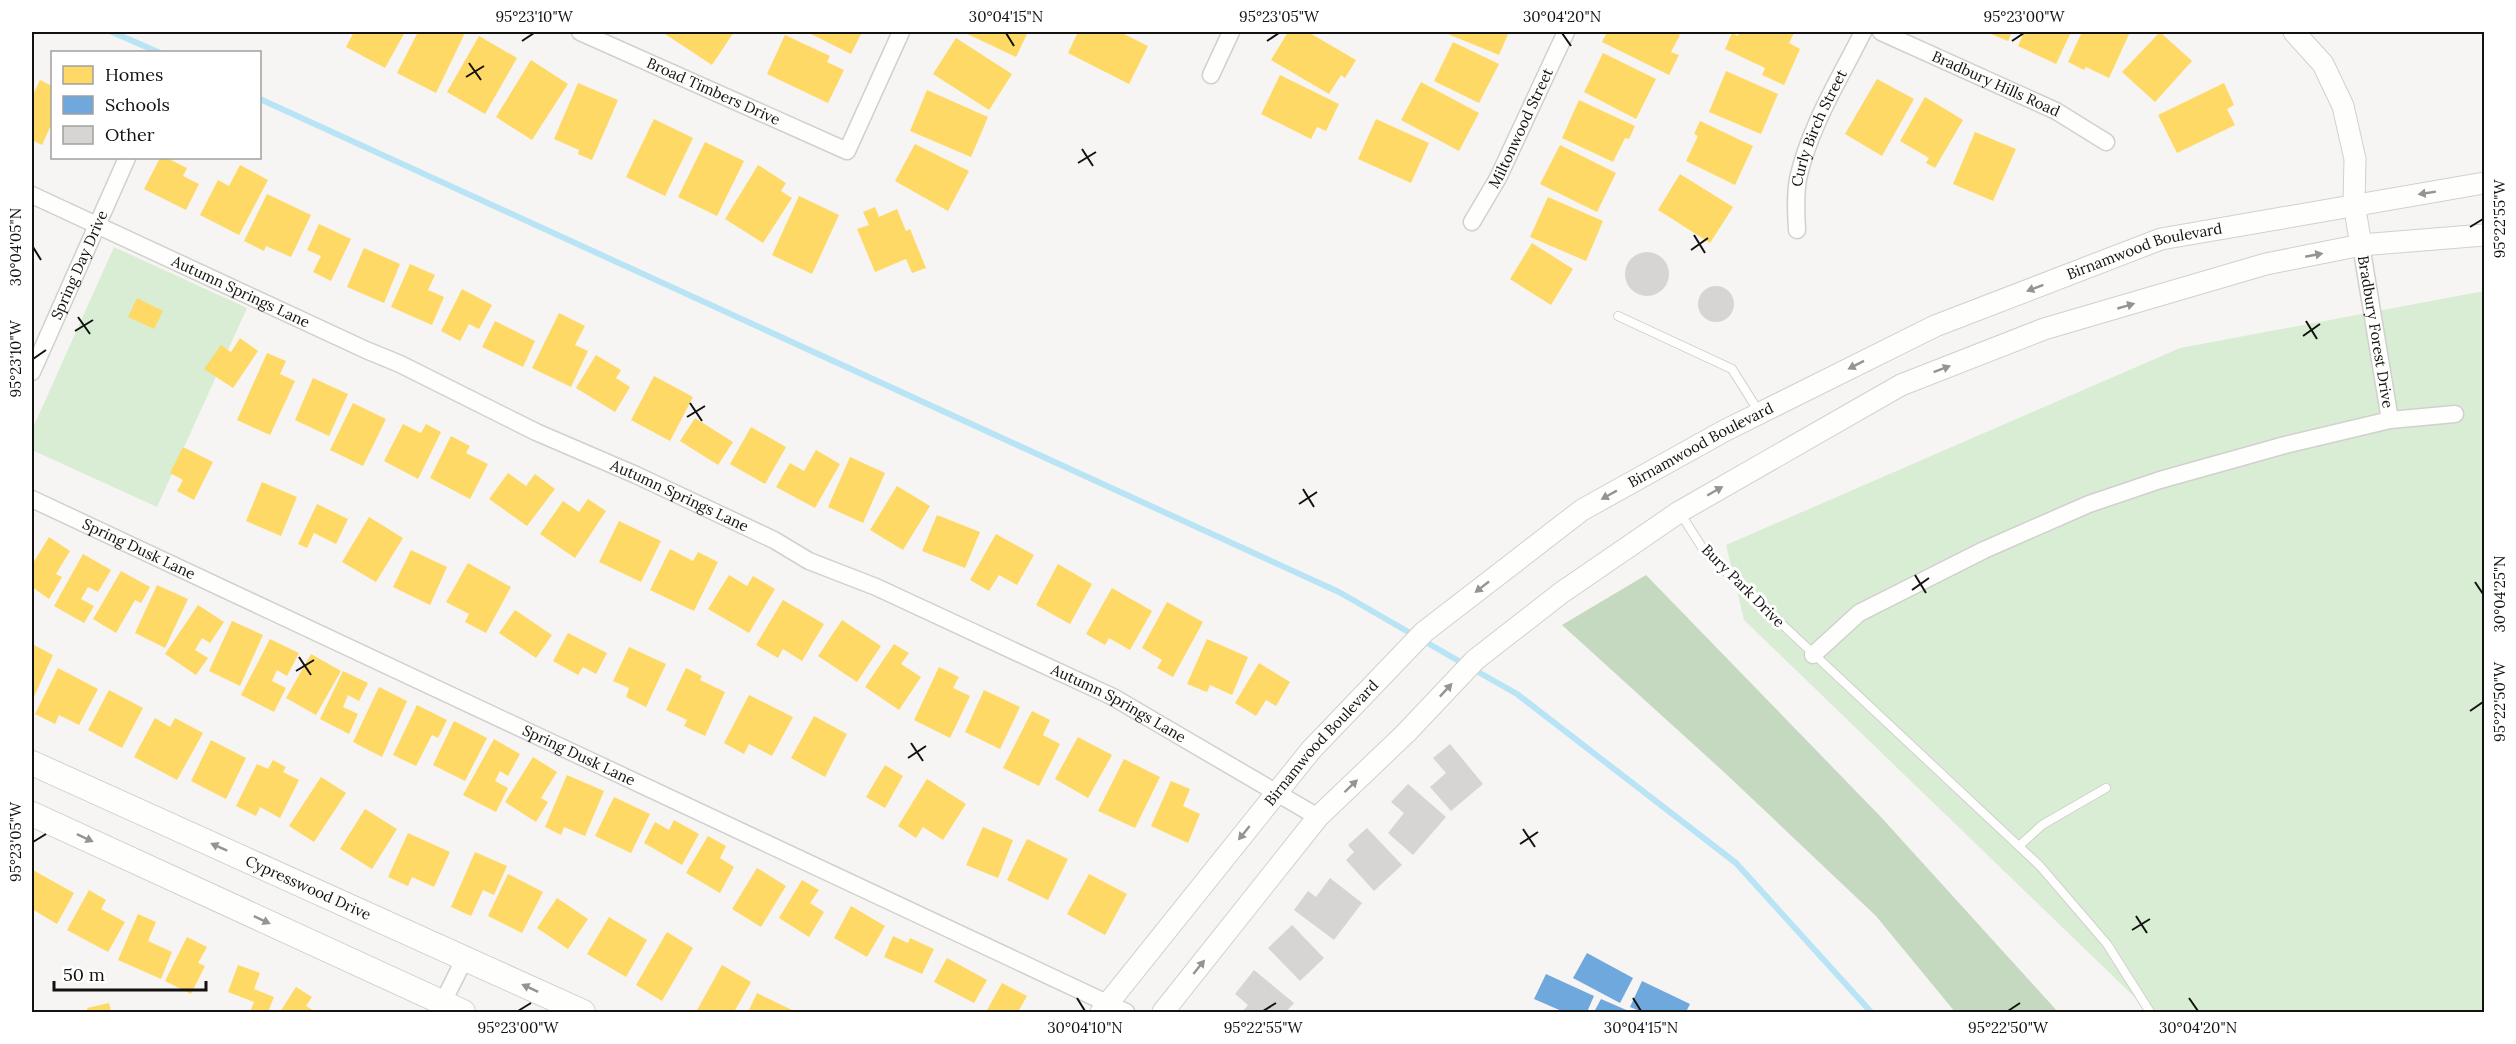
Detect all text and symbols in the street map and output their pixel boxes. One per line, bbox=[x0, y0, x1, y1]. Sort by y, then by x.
text: 95°23'10"W bbox=[495, 7, 574, 26]
text: 30°04'15"N bbox=[969, 7, 1043, 26]
text: 95°23'05"W bbox=[1239, 7, 1320, 26]
text: 30°04'20"N bbox=[1523, 7, 1601, 26]
text: 95°23'00"W bbox=[1984, 7, 2066, 26]
street label: Bradbury Hills Road bbox=[1929, 46, 2063, 121]
legend bbox=[51, 51, 261, 159]
street label: Broad Timbers Drive bbox=[644, 53, 783, 129]
text: Homes bbox=[105, 63, 163, 86]
street label: Miltonwood Street bbox=[1484, 65, 1557, 191]
street label: Curly Birch Street bbox=[1787, 66, 1851, 188]
text: Schools bbox=[105, 93, 170, 116]
text: Other bbox=[105, 123, 155, 146]
text: 95°22'55"W bbox=[2490, 179, 2509, 258]
one-way arrow bbox=[2417, 188, 2436, 197]
street label: Spring Day Drive bbox=[46, 207, 112, 322]
text: 30°04'05"N bbox=[6, 208, 25, 286]
street label: Birnamwood Boulevard bbox=[2064, 219, 2224, 283]
one-way arrow bbox=[2304, 250, 2323, 259]
street label: Autumn Springs Lane bbox=[168, 251, 313, 332]
street label: Bradbury Forest Drive bbox=[2354, 254, 2398, 409]
one-way arrow bbox=[2026, 283, 2044, 293]
one-way arrow bbox=[2117, 301, 2135, 310]
text: 95°23'10"W bbox=[6, 319, 25, 398]
one-way arrow bbox=[1847, 360, 1864, 370]
one-way arrow bbox=[1933, 364, 1951, 374]
street label: Birnamwood Boulevard bbox=[1624, 398, 1776, 492]
street label: Autumn Springs Lane bbox=[607, 455, 752, 536]
one-way arrow bbox=[1706, 486, 1723, 496]
one-way arrow bbox=[1600, 490, 1617, 500]
street label: Spring Dusk Lane bbox=[80, 514, 199, 583]
street label: Bury Park Drive bbox=[1698, 540, 1789, 631]
text: 30°04'25"N bbox=[2490, 556, 2509, 632]
one-way arrow bbox=[1475, 581, 1491, 593]
street label: Autumn Springs Lane bbox=[1047, 659, 1189, 747]
text: 95°22'50"W bbox=[2490, 661, 2509, 742]
street label: Birnamwood Boulevard bbox=[1260, 676, 1382, 809]
one-way arrow bbox=[1439, 683, 1453, 698]
street label: Spring Dusk Lane bbox=[520, 720, 639, 790]
one-way arrow bbox=[1344, 779, 1358, 793]
text: 95°23'05"W bbox=[6, 801, 25, 882]
one-way arrow bbox=[1237, 825, 1250, 841]
one-way arrow bbox=[76, 834, 93, 843]
one-way arrow bbox=[210, 843, 227, 852]
street label: Cypresswood Drive bbox=[243, 851, 374, 924]
one-way arrow bbox=[253, 915, 271, 925]
scale bar bbox=[54, 954, 206, 992]
one-way arrow bbox=[1193, 959, 1206, 975]
text: 50 m bbox=[63, 963, 105, 986]
one-way arrow bbox=[522, 984, 539, 993]
text: 95°23'00"W bbox=[478, 1018, 560, 1037]
text: 30°04'10"N bbox=[1047, 1018, 1123, 1037]
text: 95°22'55"W bbox=[1224, 1018, 1303, 1037]
text: 30°04'15"N bbox=[1604, 1018, 1678, 1037]
text: 95°22'50"W bbox=[1968, 1018, 2049, 1037]
text: 30°04'20"N bbox=[2159, 1018, 2237, 1037]

